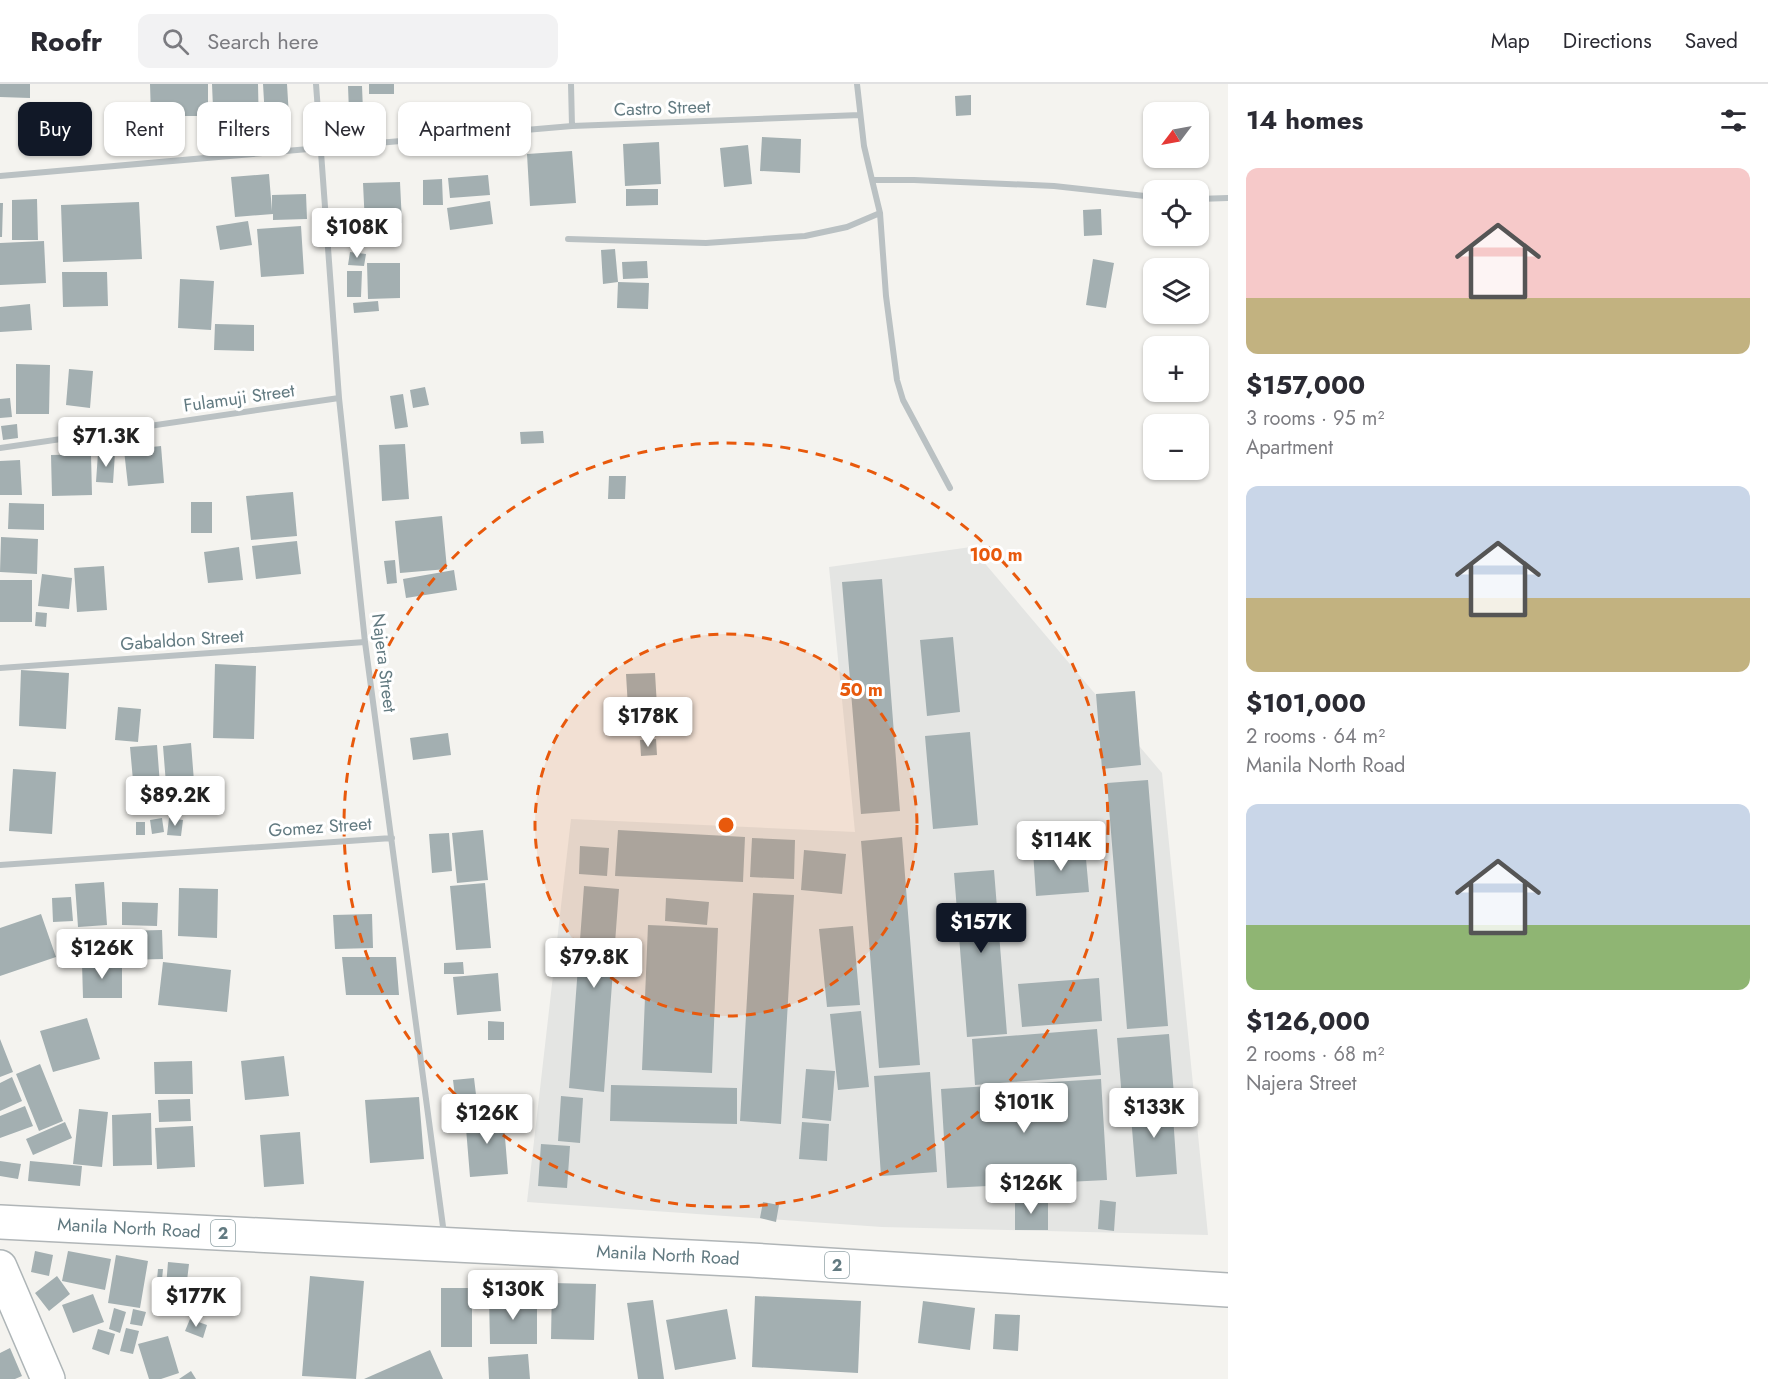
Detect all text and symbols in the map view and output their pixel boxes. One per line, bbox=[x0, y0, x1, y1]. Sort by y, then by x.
search box bbox=[138, 14, 558, 68]
text: Roofr bbox=[30, 21, 102, 62]
icon: search bbox=[159, 25, 192, 58]
text: Search here bbox=[207, 25, 319, 57]
text: Map bbox=[1491, 26, 1530, 56]
text: Directions bbox=[1563, 26, 1652, 56]
text: Saved bbox=[1685, 26, 1738, 56]
street label: Castro Street bbox=[613, 93, 711, 123]
text: 14 homes bbox=[1246, 101, 1363, 139]
chip: Buy bbox=[18, 102, 92, 156]
chip: Rent bbox=[104, 102, 185, 156]
chip: Filters bbox=[197, 102, 291, 156]
chip: New bbox=[303, 102, 386, 156]
chip: Apartment bbox=[398, 102, 531, 156]
north arrow bbox=[1143, 102, 1209, 168]
map controls bbox=[1143, 102, 1209, 480]
icon: filters bbox=[1717, 104, 1750, 137]
button: locate bbox=[1143, 180, 1209, 246]
icon: home bbox=[1444, 207, 1552, 315]
pin: $108K bbox=[315, 208, 399, 259]
text: $108K bbox=[326, 213, 388, 242]
button: layers bbox=[1143, 258, 1209, 324]
button: + bbox=[1143, 336, 1209, 402]
text: $157,000 bbox=[1246, 366, 1365, 404]
street label: Fulamuji Street bbox=[182, 377, 297, 419]
text: 3 rooms · 95 m² bbox=[1246, 404, 1384, 433]
button: − bbox=[1143, 414, 1209, 480]
pin: $71.3K bbox=[57, 417, 155, 468]
text: $71.3K bbox=[72, 422, 140, 451]
text: Apartment bbox=[1246, 433, 1333, 462]
icon: home bbox=[1444, 525, 1552, 633]
text: 100 m bbox=[969, 542, 1023, 568]
street label: Najera Street bbox=[365, 612, 403, 715]
street label: Gabaldon Street bbox=[119, 623, 245, 657]
text: 50 m bbox=[839, 677, 883, 703]
text: $101,000 bbox=[1246, 684, 1366, 722]
pin: $178K bbox=[606, 697, 690, 748]
text: $178K bbox=[617, 702, 679, 731]
text: 2 rooms · 64 m² bbox=[1246, 722, 1385, 751]
text: Manila North Road bbox=[1246, 751, 1405, 780]
pin: $89.2K bbox=[126, 776, 224, 827]
text: $89.2K bbox=[140, 781, 210, 810]
street label: Gomez Street bbox=[267, 810, 373, 844]
centre of rings bbox=[716, 815, 736, 835]
pin: $114K bbox=[1019, 821, 1103, 872]
text: $114K bbox=[1031, 826, 1091, 855]
icon: home bbox=[1444, 843, 1552, 951]
pin: $157K bbox=[939, 903, 1023, 954]
text: $157K bbox=[950, 908, 1012, 937]
pin: $126K bbox=[60, 929, 144, 980]
text: $126K bbox=[70, 934, 134, 963]
pin: $79.8K bbox=[545, 938, 643, 989]
text: $79.8K bbox=[559, 943, 629, 972]
text: $126,000 bbox=[1246, 1002, 1370, 1040]
text: 2 rooms · 68 m² bbox=[1246, 1040, 1384, 1069]
text: Najera Street bbox=[1246, 1069, 1357, 1098]
pin: $101K bbox=[982, 1083, 1066, 1134]
text: $101K bbox=[994, 1088, 1054, 1117]
pin: $133K bbox=[1112, 1088, 1196, 1139]
text: $133K bbox=[1123, 1093, 1185, 1122]
pin: $126K bbox=[445, 1094, 529, 1145]
text: $126K bbox=[455, 1099, 519, 1128]
pin: $126K bbox=[989, 1164, 1073, 1215]
text: $126K bbox=[999, 1169, 1063, 1198]
street label: Manila North Road bbox=[57, 1211, 201, 1245]
road number: 2 bbox=[211, 1220, 235, 1246]
street label: Manila North Road bbox=[596, 1238, 740, 1272]
road number: 2 bbox=[825, 1252, 849, 1278]
pin: $130K bbox=[471, 1270, 555, 1321]
text: $130K bbox=[482, 1275, 544, 1304]
pin: $177K bbox=[154, 1277, 238, 1328]
text: $177K bbox=[166, 1282, 226, 1311]

